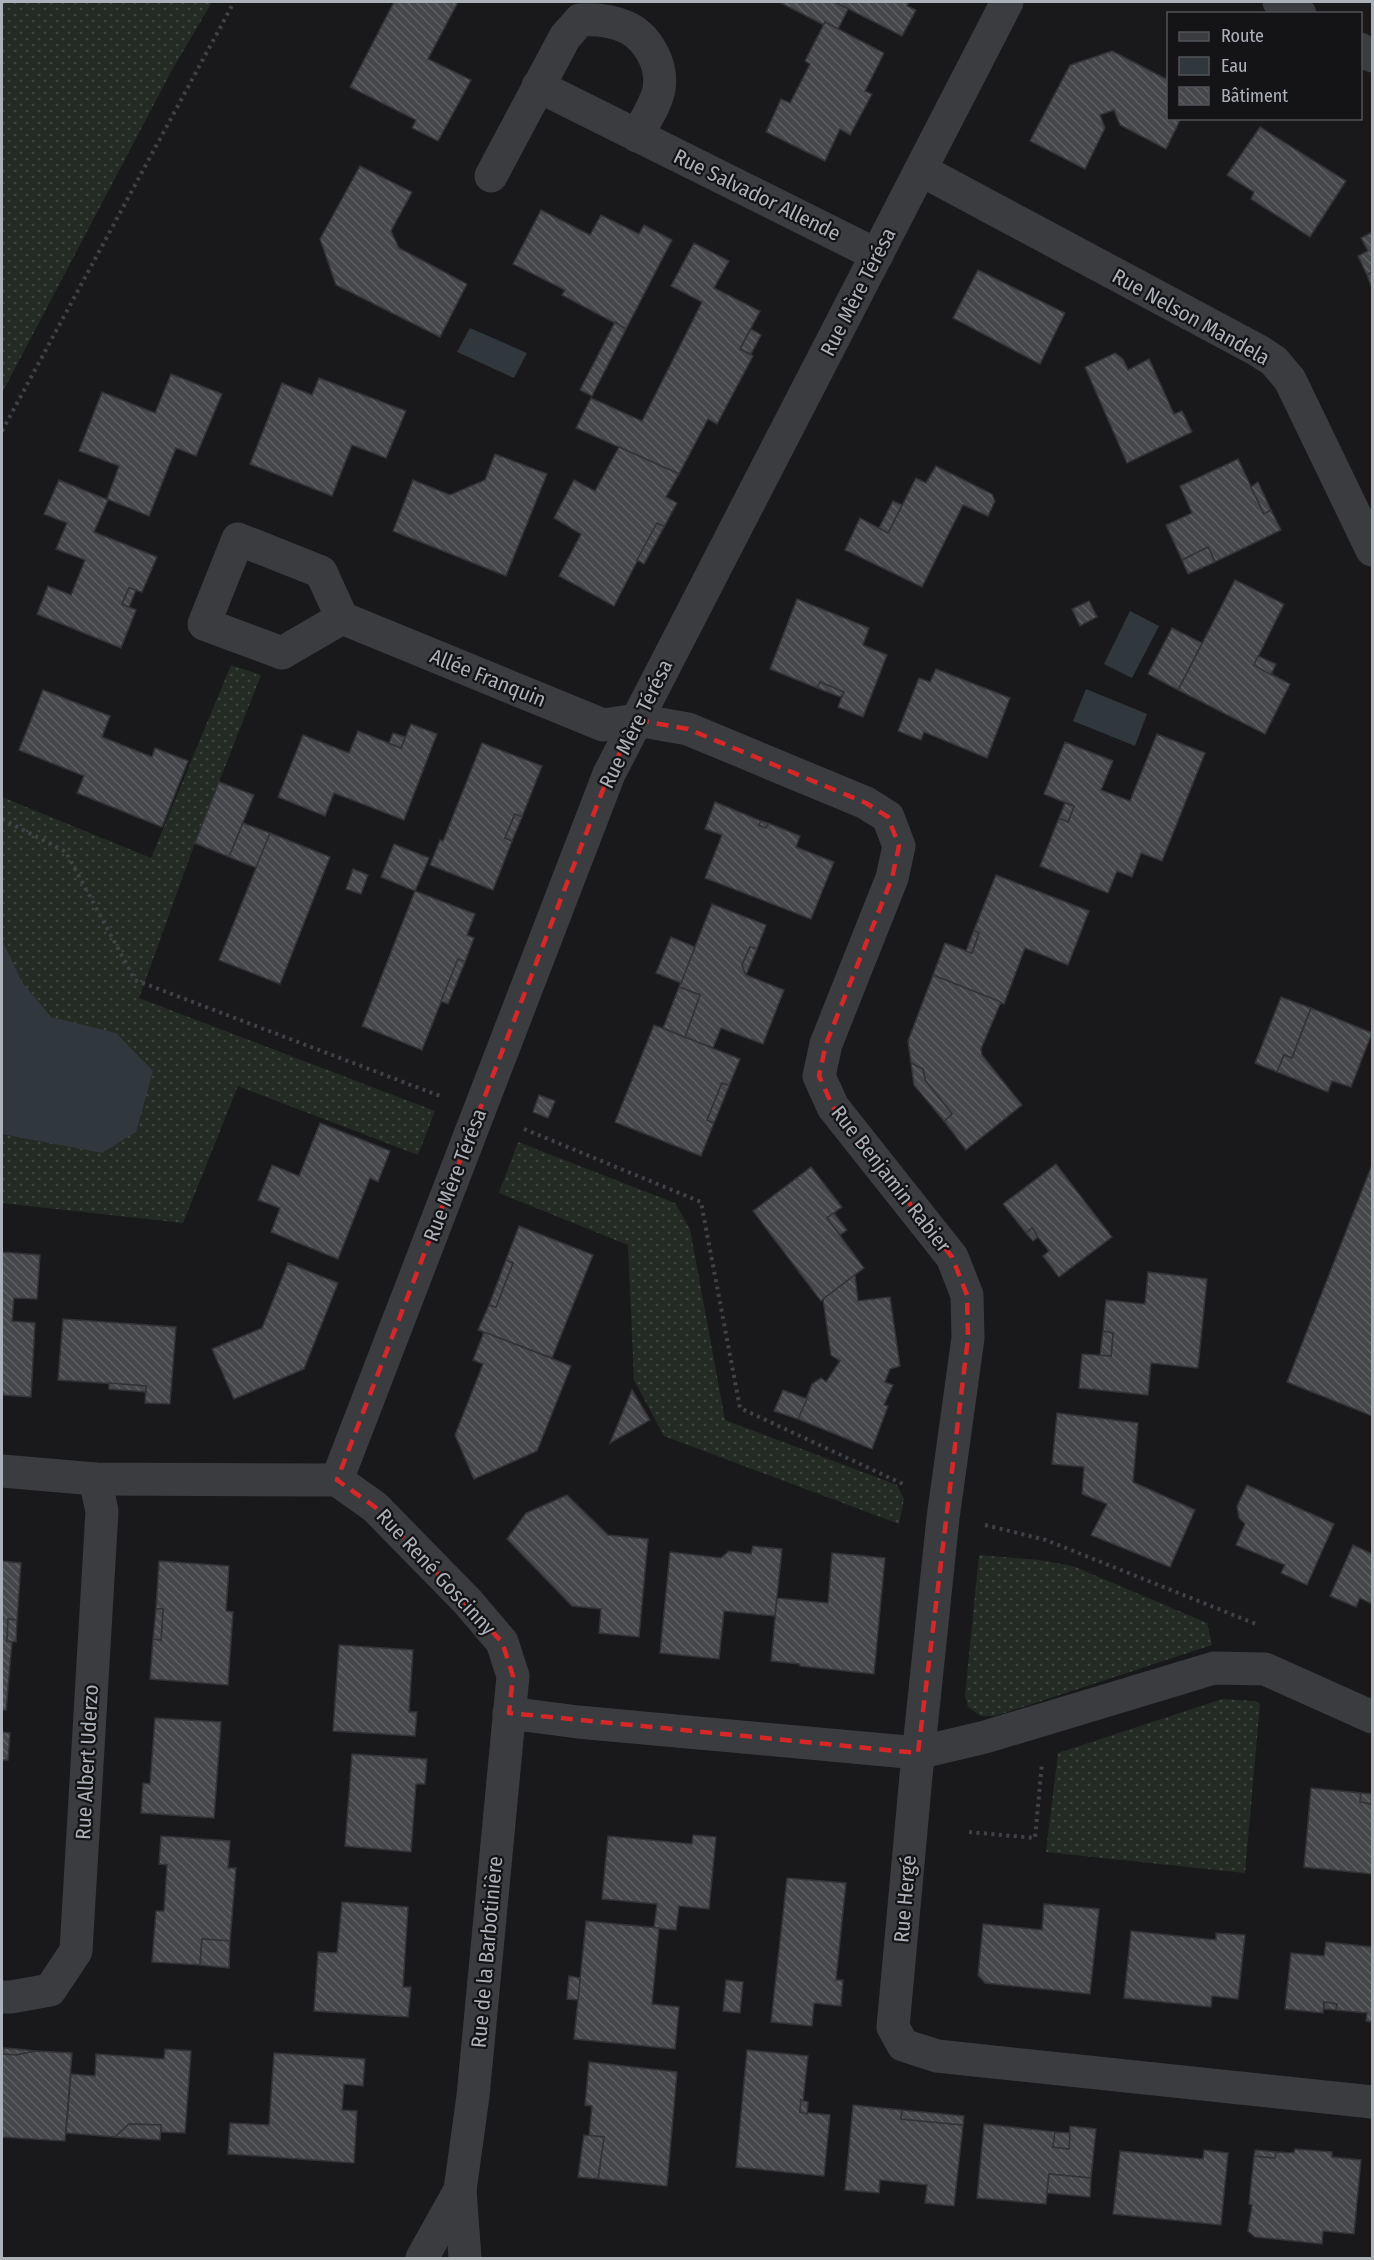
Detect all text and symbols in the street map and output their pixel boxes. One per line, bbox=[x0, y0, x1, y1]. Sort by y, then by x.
legend bbox=[1167, 12, 1362, 120]
text: Route bbox=[1221, 25, 1264, 47]
text: Eau bbox=[1221, 55, 1247, 77]
text: Bâtiment bbox=[1221, 85, 1288, 107]
street label: Rue Salvador Allende bbox=[669, 143, 845, 247]
street label: Rue Mère Térésa bbox=[815, 224, 901, 360]
street label: Rue Nelson Mandela bbox=[1108, 263, 1274, 371]
street label: Allée Franquin bbox=[426, 643, 550, 713]
street label: Rue Mère Térésa bbox=[594, 655, 678, 793]
street label: Rue Benjamin Rabier bbox=[826, 1100, 957, 1258]
street label: Rue Mère Térésa bbox=[418, 1105, 492, 1245]
street label: Rue René Goscinny bbox=[371, 1503, 502, 1641]
street label: Rue Albert Uderzo bbox=[70, 1684, 104, 1840]
street label: Rue Hergé bbox=[888, 1854, 922, 1944]
street label: Rue de la Barbotinière bbox=[466, 1855, 508, 2049]

